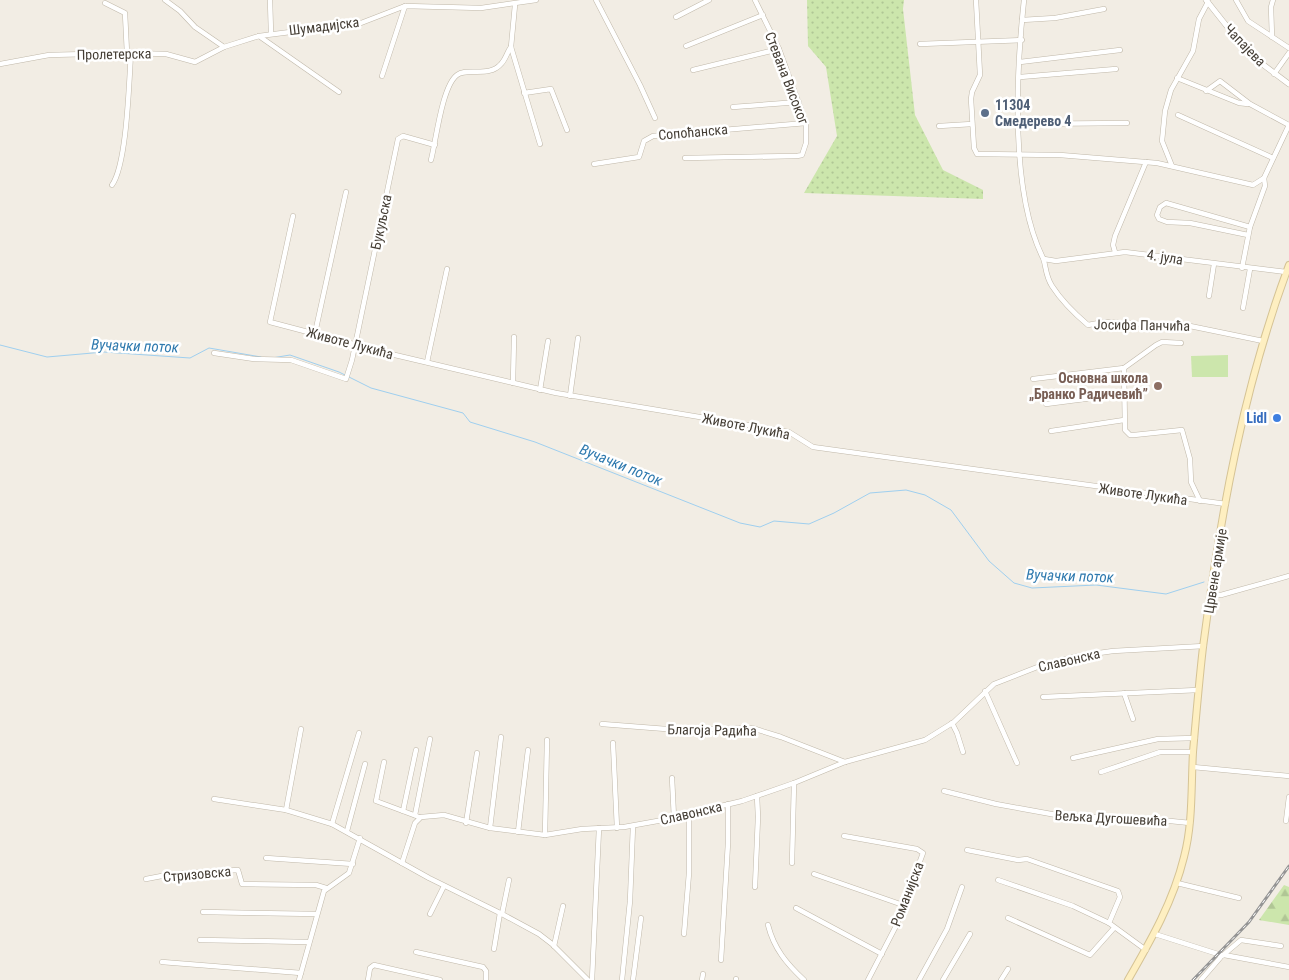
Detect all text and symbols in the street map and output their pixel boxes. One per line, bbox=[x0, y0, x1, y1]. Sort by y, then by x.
street label: Шумадијска bbox=[288, 14, 360, 38]
street label: Чапајева bbox=[1221, 21, 1269, 69]
street label: Стевана Високог bbox=[762, 29, 812, 127]
street label: Пролетерска bbox=[76, 45, 152, 63]
place label: 11304 Смедерево 4 bbox=[995, 97, 1071, 129]
marker: 11304 Смедерево 4 bbox=[979, 107, 991, 119]
street label: Сопоћанска bbox=[658, 121, 728, 143]
street label: Букуљска bbox=[367, 193, 395, 251]
street label: 4. јула bbox=[1146, 246, 1184, 268]
street label: Јосифа Панчића bbox=[1094, 316, 1190, 334]
street label: Животе Лукића bbox=[305, 324, 395, 362]
water label: Вучачки поток bbox=[91, 335, 180, 357]
place label: Основна школа „Бранко Радичевић” bbox=[1029, 370, 1148, 402]
marker: Основна школа „Бранко Радичевић” bbox=[1152, 380, 1164, 392]
street label: Животе Лукића bbox=[701, 410, 791, 442]
place label: Lidl bbox=[1246, 410, 1267, 426]
marker: Lidl bbox=[1271, 412, 1283, 424]
water label: Вучачки поток bbox=[577, 440, 666, 490]
street label: Животе Лукића bbox=[1098, 480, 1188, 508]
street label: Црвене армије bbox=[1200, 527, 1230, 615]
water label: Вучачки поток bbox=[1026, 565, 1115, 587]
street label: Славонска bbox=[1037, 645, 1101, 675]
street label: Благоја Радића bbox=[667, 721, 757, 739]
street label: Славонска bbox=[659, 798, 723, 828]
street label: Вељка Дугошевића bbox=[1054, 807, 1168, 829]
street label: Романијска bbox=[887, 860, 927, 928]
street label: Стризовска bbox=[162, 863, 232, 885]

